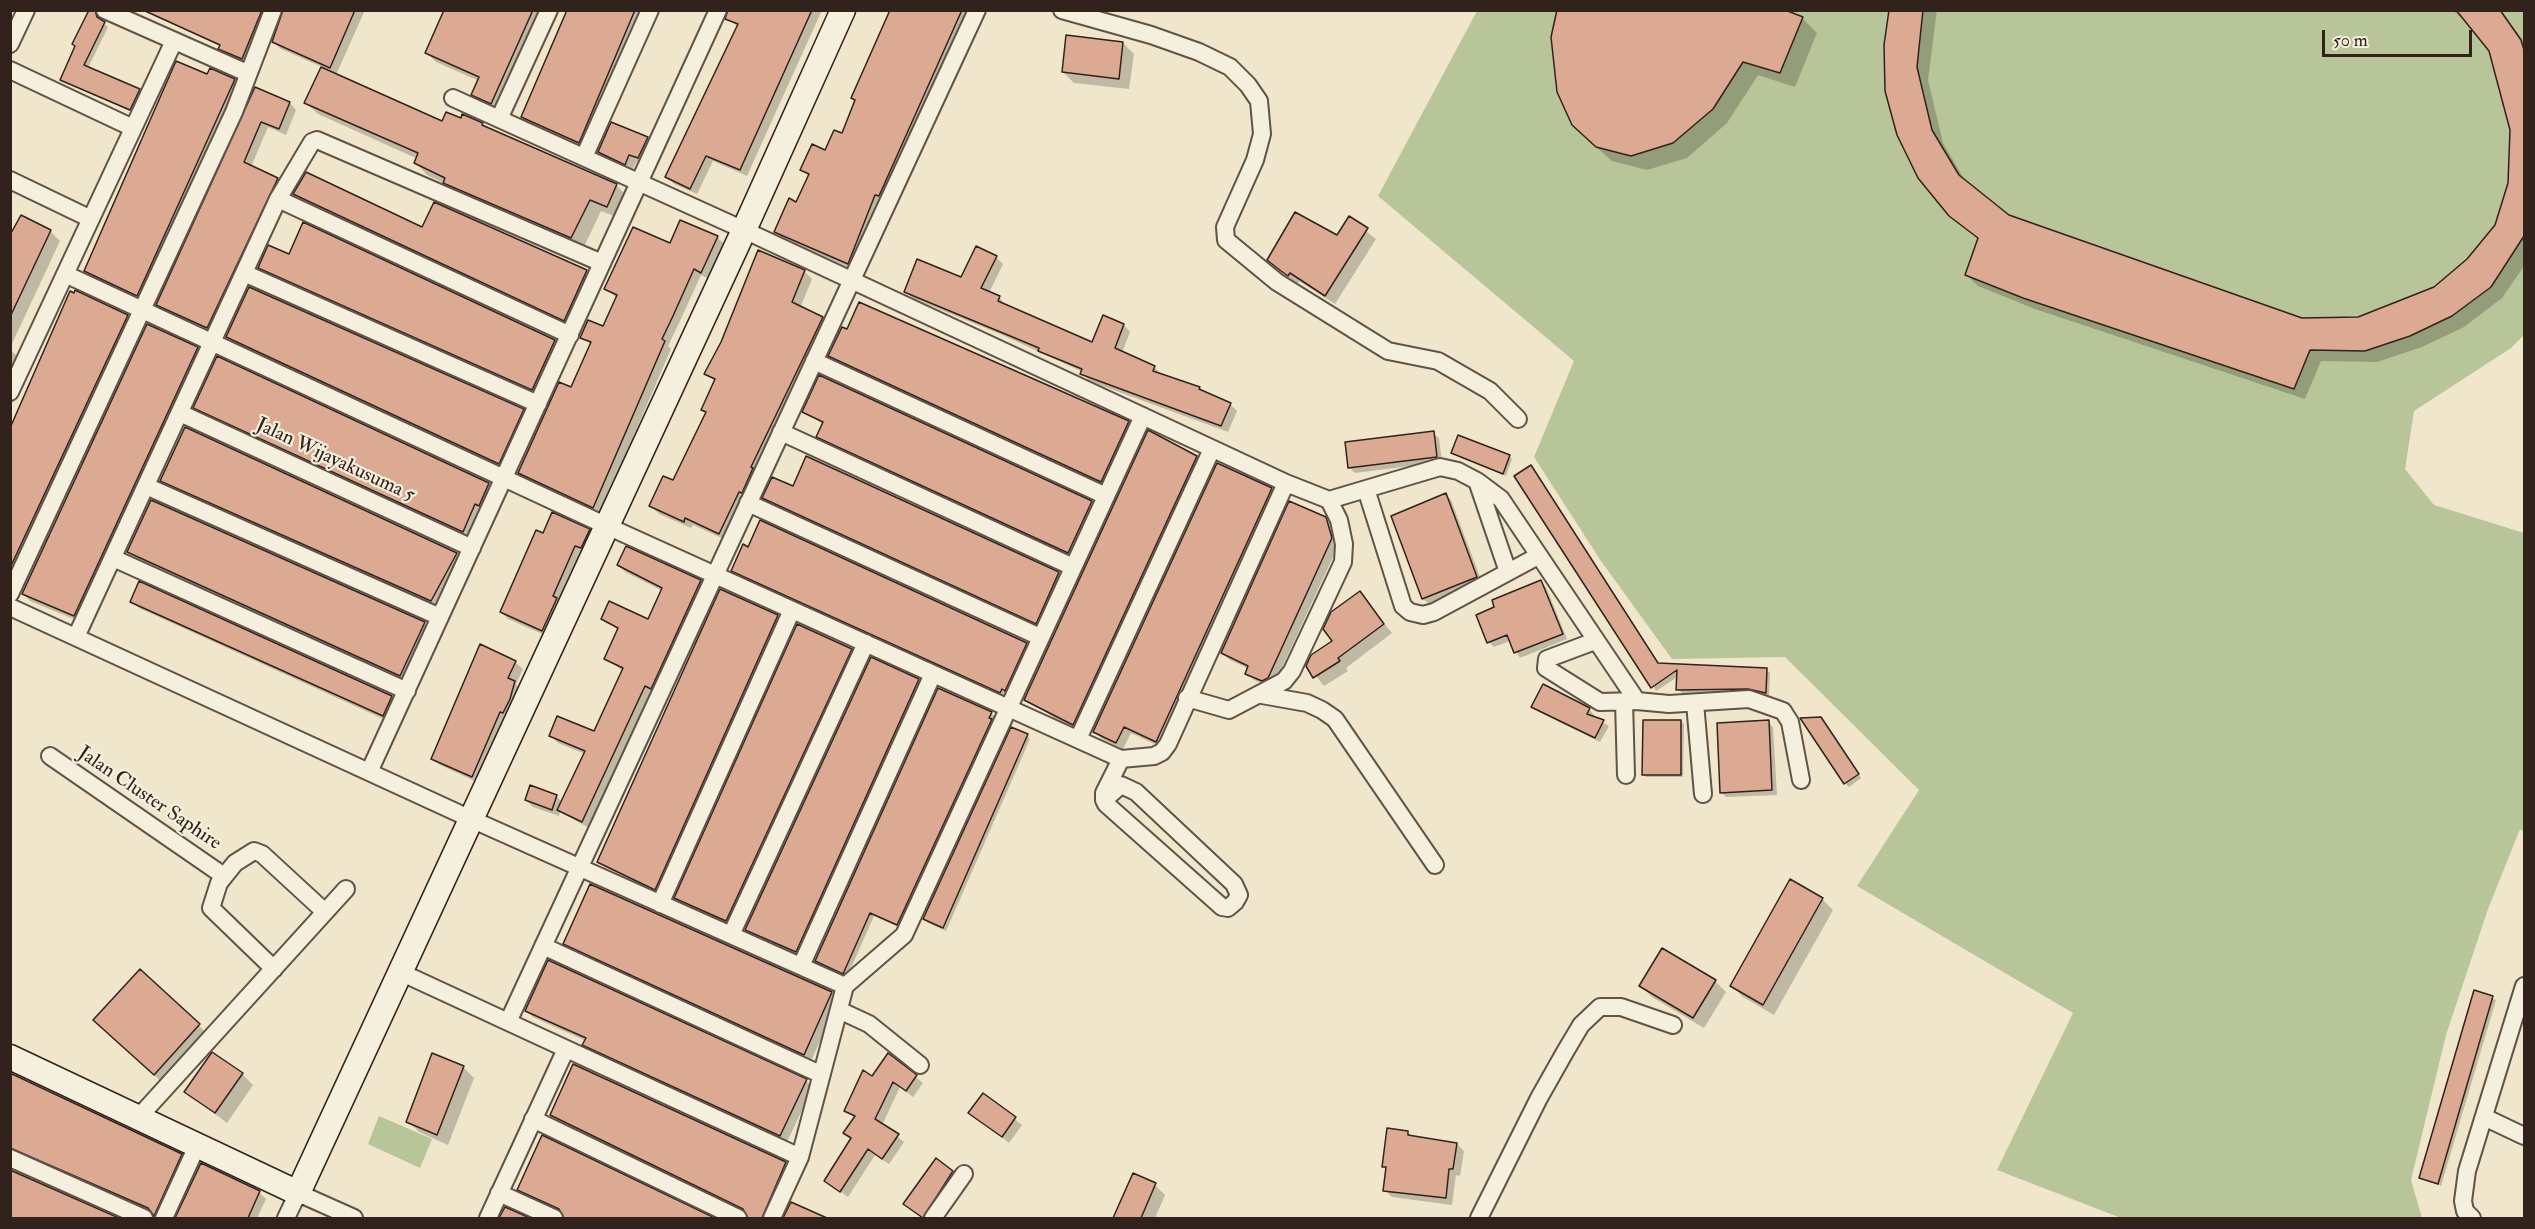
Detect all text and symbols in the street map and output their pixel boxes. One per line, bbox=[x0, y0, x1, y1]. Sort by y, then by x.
scale bar bbox=[2325, 18, 2475, 56]
text: 50 m bbox=[2333, 29, 2368, 52]
street label: Jalan Wijayakusuma 5 bbox=[252, 414, 418, 508]
street label: Jalan Cluster Saphire bbox=[73, 742, 225, 856]

